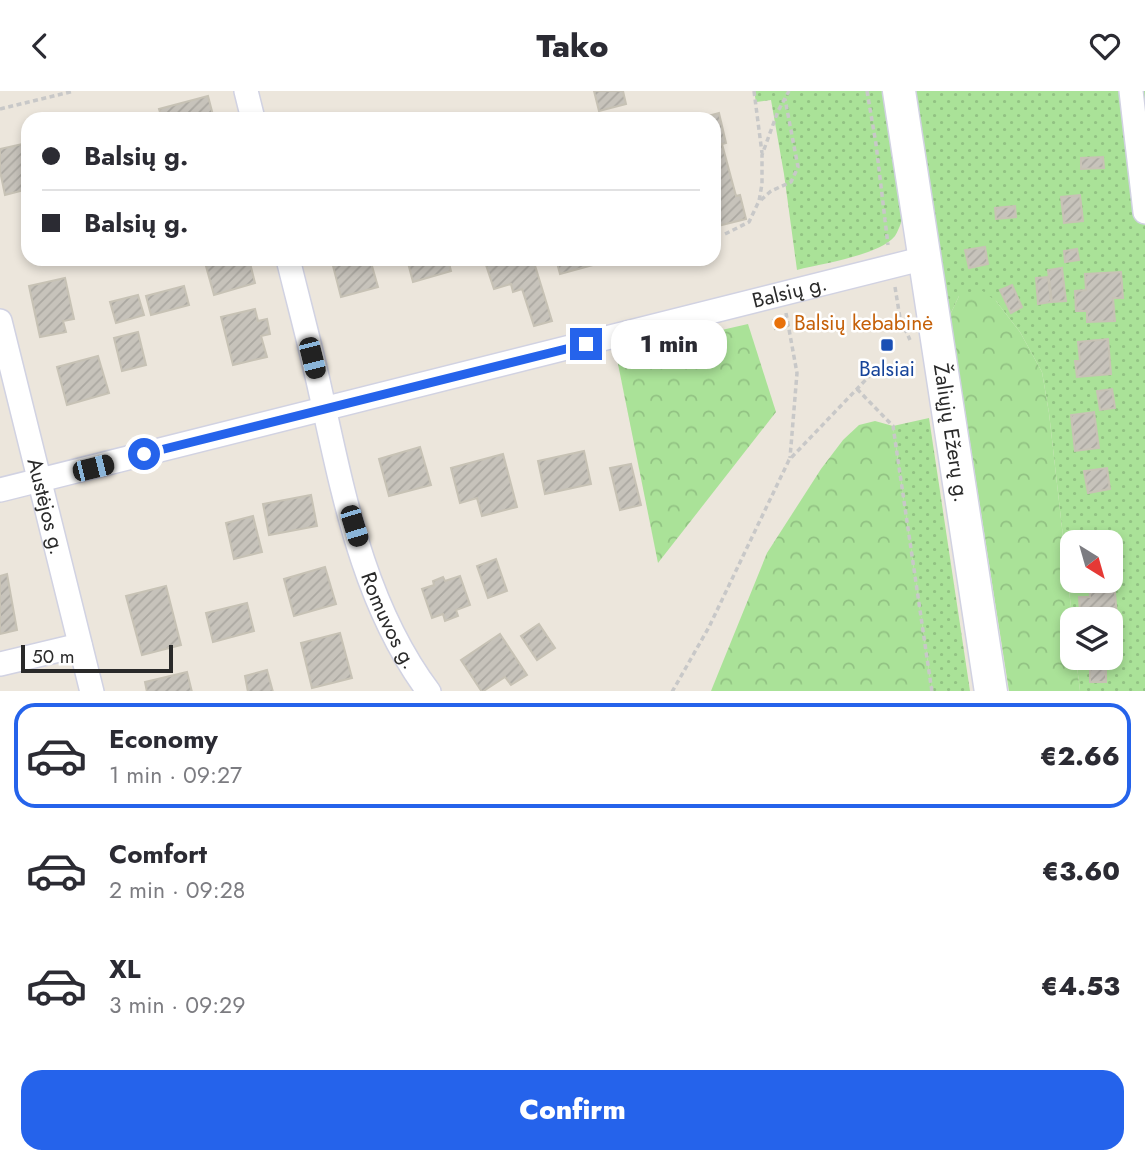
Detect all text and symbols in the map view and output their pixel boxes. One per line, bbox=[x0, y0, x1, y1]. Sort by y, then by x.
text: Tako bbox=[536, 23, 609, 69]
icon: back bbox=[21, 27, 59, 65]
icon: heart bbox=[1086, 27, 1124, 65]
text: Balsių g. bbox=[84, 137, 188, 175]
text: Balsių g. bbox=[84, 204, 188, 242]
street label: Balsių g. bbox=[749, 268, 830, 316]
place label: Balsių kebabinė bbox=[794, 308, 933, 338]
marker: Balsių kebabinė bbox=[772, 315, 788, 331]
callout: 1 min bbox=[610, 320, 726, 369]
text: 1 min bbox=[640, 327, 698, 361]
route end bbox=[570, 328, 602, 360]
car bbox=[297, 335, 328, 381]
marker: Balsiai bbox=[879, 337, 895, 353]
place label: Balsiai bbox=[859, 354, 915, 384]
street label: Žaliųjų Ežerų g. bbox=[926, 362, 977, 505]
route start bbox=[128, 438, 160, 470]
car bbox=[71, 453, 116, 483]
street label: Austėjos g. bbox=[20, 455, 72, 558]
car bbox=[338, 503, 371, 549]
north arrow bbox=[1060, 530, 1124, 593]
map controls bbox=[1060, 530, 1123, 670]
street label: Romuvos g. bbox=[353, 568, 425, 675]
button: layers bbox=[1060, 607, 1123, 670]
scale bar bbox=[21, 643, 173, 674]
text: 50 m bbox=[32, 643, 75, 670]
text: Economy bbox=[109, 720, 218, 758]
icon: car bbox=[25, 724, 88, 787]
text: €2.66 bbox=[1040, 737, 1120, 775]
text: 1 min · 09:27 bbox=[109, 758, 242, 792]
text: Comfort bbox=[109, 835, 207, 873]
icon: car bbox=[25, 839, 88, 902]
text: €3.60 bbox=[1042, 852, 1120, 890]
text: 2 min · 09:28 bbox=[109, 873, 245, 907]
text: XL bbox=[109, 950, 141, 988]
icon: car bbox=[25, 954, 88, 1017]
text: €4.53 bbox=[1041, 967, 1120, 1005]
text: 3 min · 09:29 bbox=[109, 988, 245, 1022]
button: Confirm bbox=[21, 1070, 1124, 1150]

